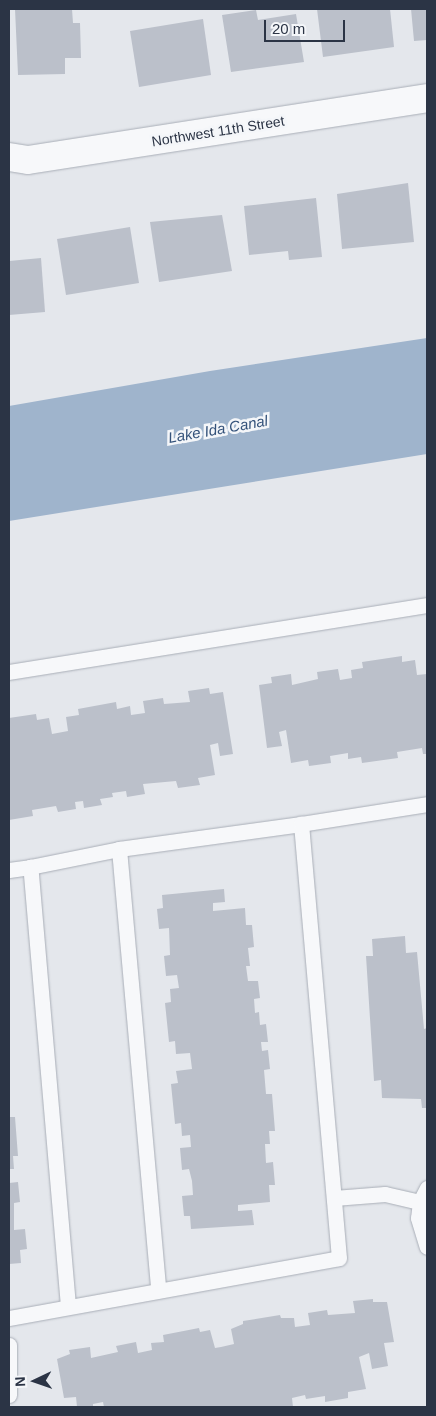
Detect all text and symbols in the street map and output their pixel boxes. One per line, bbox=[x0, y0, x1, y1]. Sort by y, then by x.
scale bar bbox=[266, 10, 347, 42]
text: 20 m bbox=[272, 20, 305, 37]
street label: Northwest 11th Street bbox=[150, 112, 286, 150]
water label: Lake Ida Canal bbox=[167, 411, 269, 447]
north arrow bbox=[10, 1356, 60, 1406]
text: N bbox=[12, 1376, 28, 1387]

